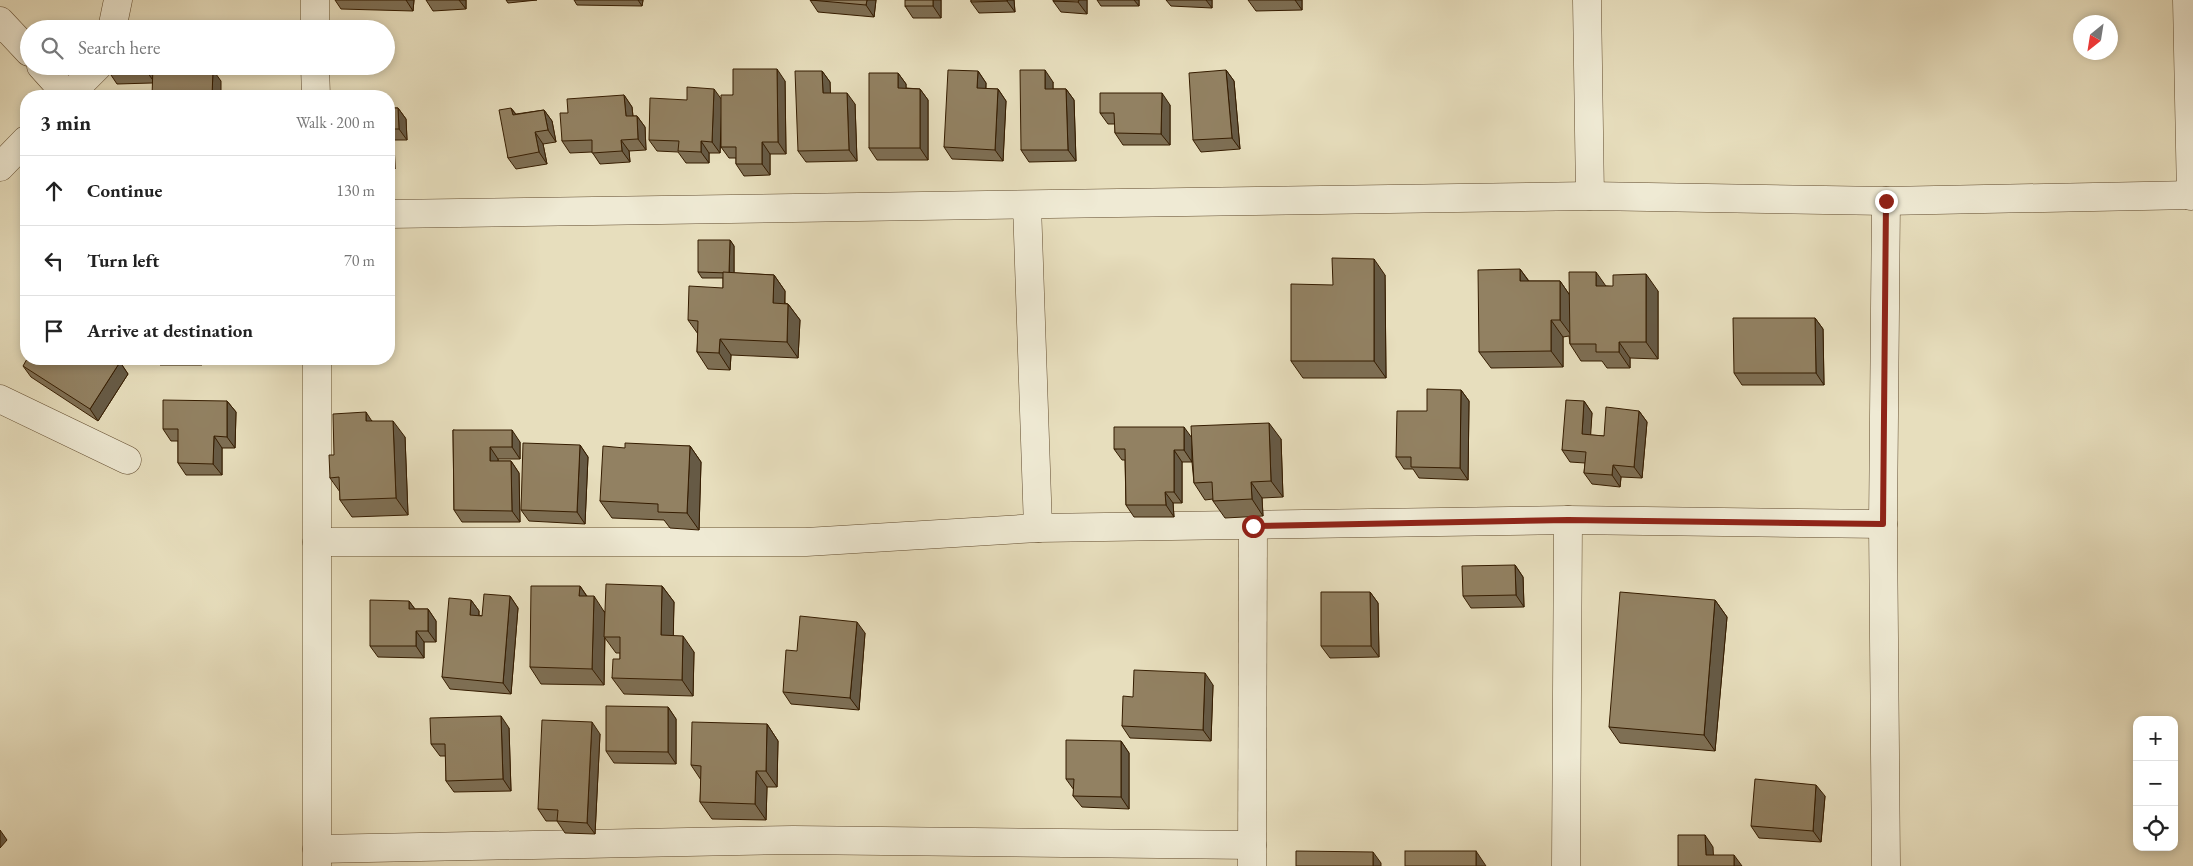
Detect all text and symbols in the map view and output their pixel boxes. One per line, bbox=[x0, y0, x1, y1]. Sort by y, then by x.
north arrow bbox=[2073, 15, 2118, 60]
search box bbox=[20, 20, 395, 75]
icon: search bbox=[38, 34, 66, 62]
text: Search here bbox=[78, 35, 160, 60]
text: 3 min bbox=[40, 109, 91, 136]
text: Walk · 200 m bbox=[296, 112, 375, 133]
icon: ahead bbox=[40, 177, 68, 205]
text: Continue bbox=[87, 178, 162, 203]
text: 130 m bbox=[336, 180, 375, 201]
route end bbox=[1875, 190, 1898, 213]
icon: left bbox=[40, 247, 68, 275]
text: Turn left bbox=[87, 248, 159, 273]
text: 70 m bbox=[344, 250, 375, 271]
icon: arrive bbox=[40, 317, 68, 345]
text: Arrive at destination bbox=[87, 318, 253, 343]
route start bbox=[1242, 515, 1265, 538]
map controls bbox=[2133, 716, 2178, 851]
button: + bbox=[2133, 716, 2178, 761]
button: − bbox=[2133, 761, 2178, 806]
button: locate bbox=[2133, 806, 2178, 851]

